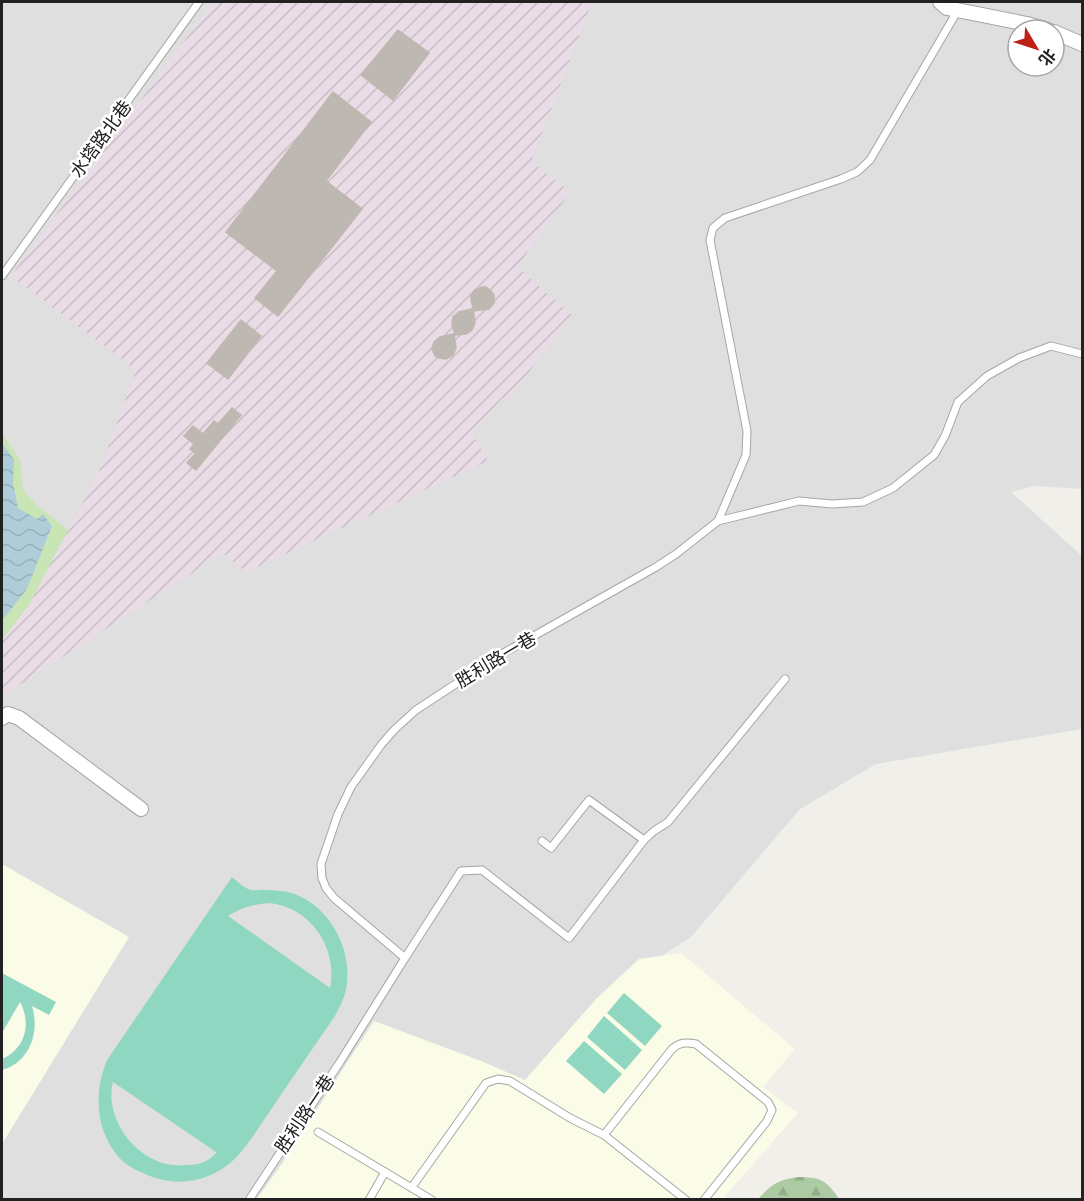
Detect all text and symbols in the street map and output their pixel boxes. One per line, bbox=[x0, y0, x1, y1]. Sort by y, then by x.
north arrow bbox=[1006, 18, 1066, 78]
text: 北 bbox=[1036, 46, 1059, 69]
street label: 水塔路北巷 bbox=[66, 97, 136, 181]
street label: 胜利路一巷 bbox=[452, 628, 540, 692]
street label: 胜利路一巷 bbox=[272, 1071, 338, 1157]

